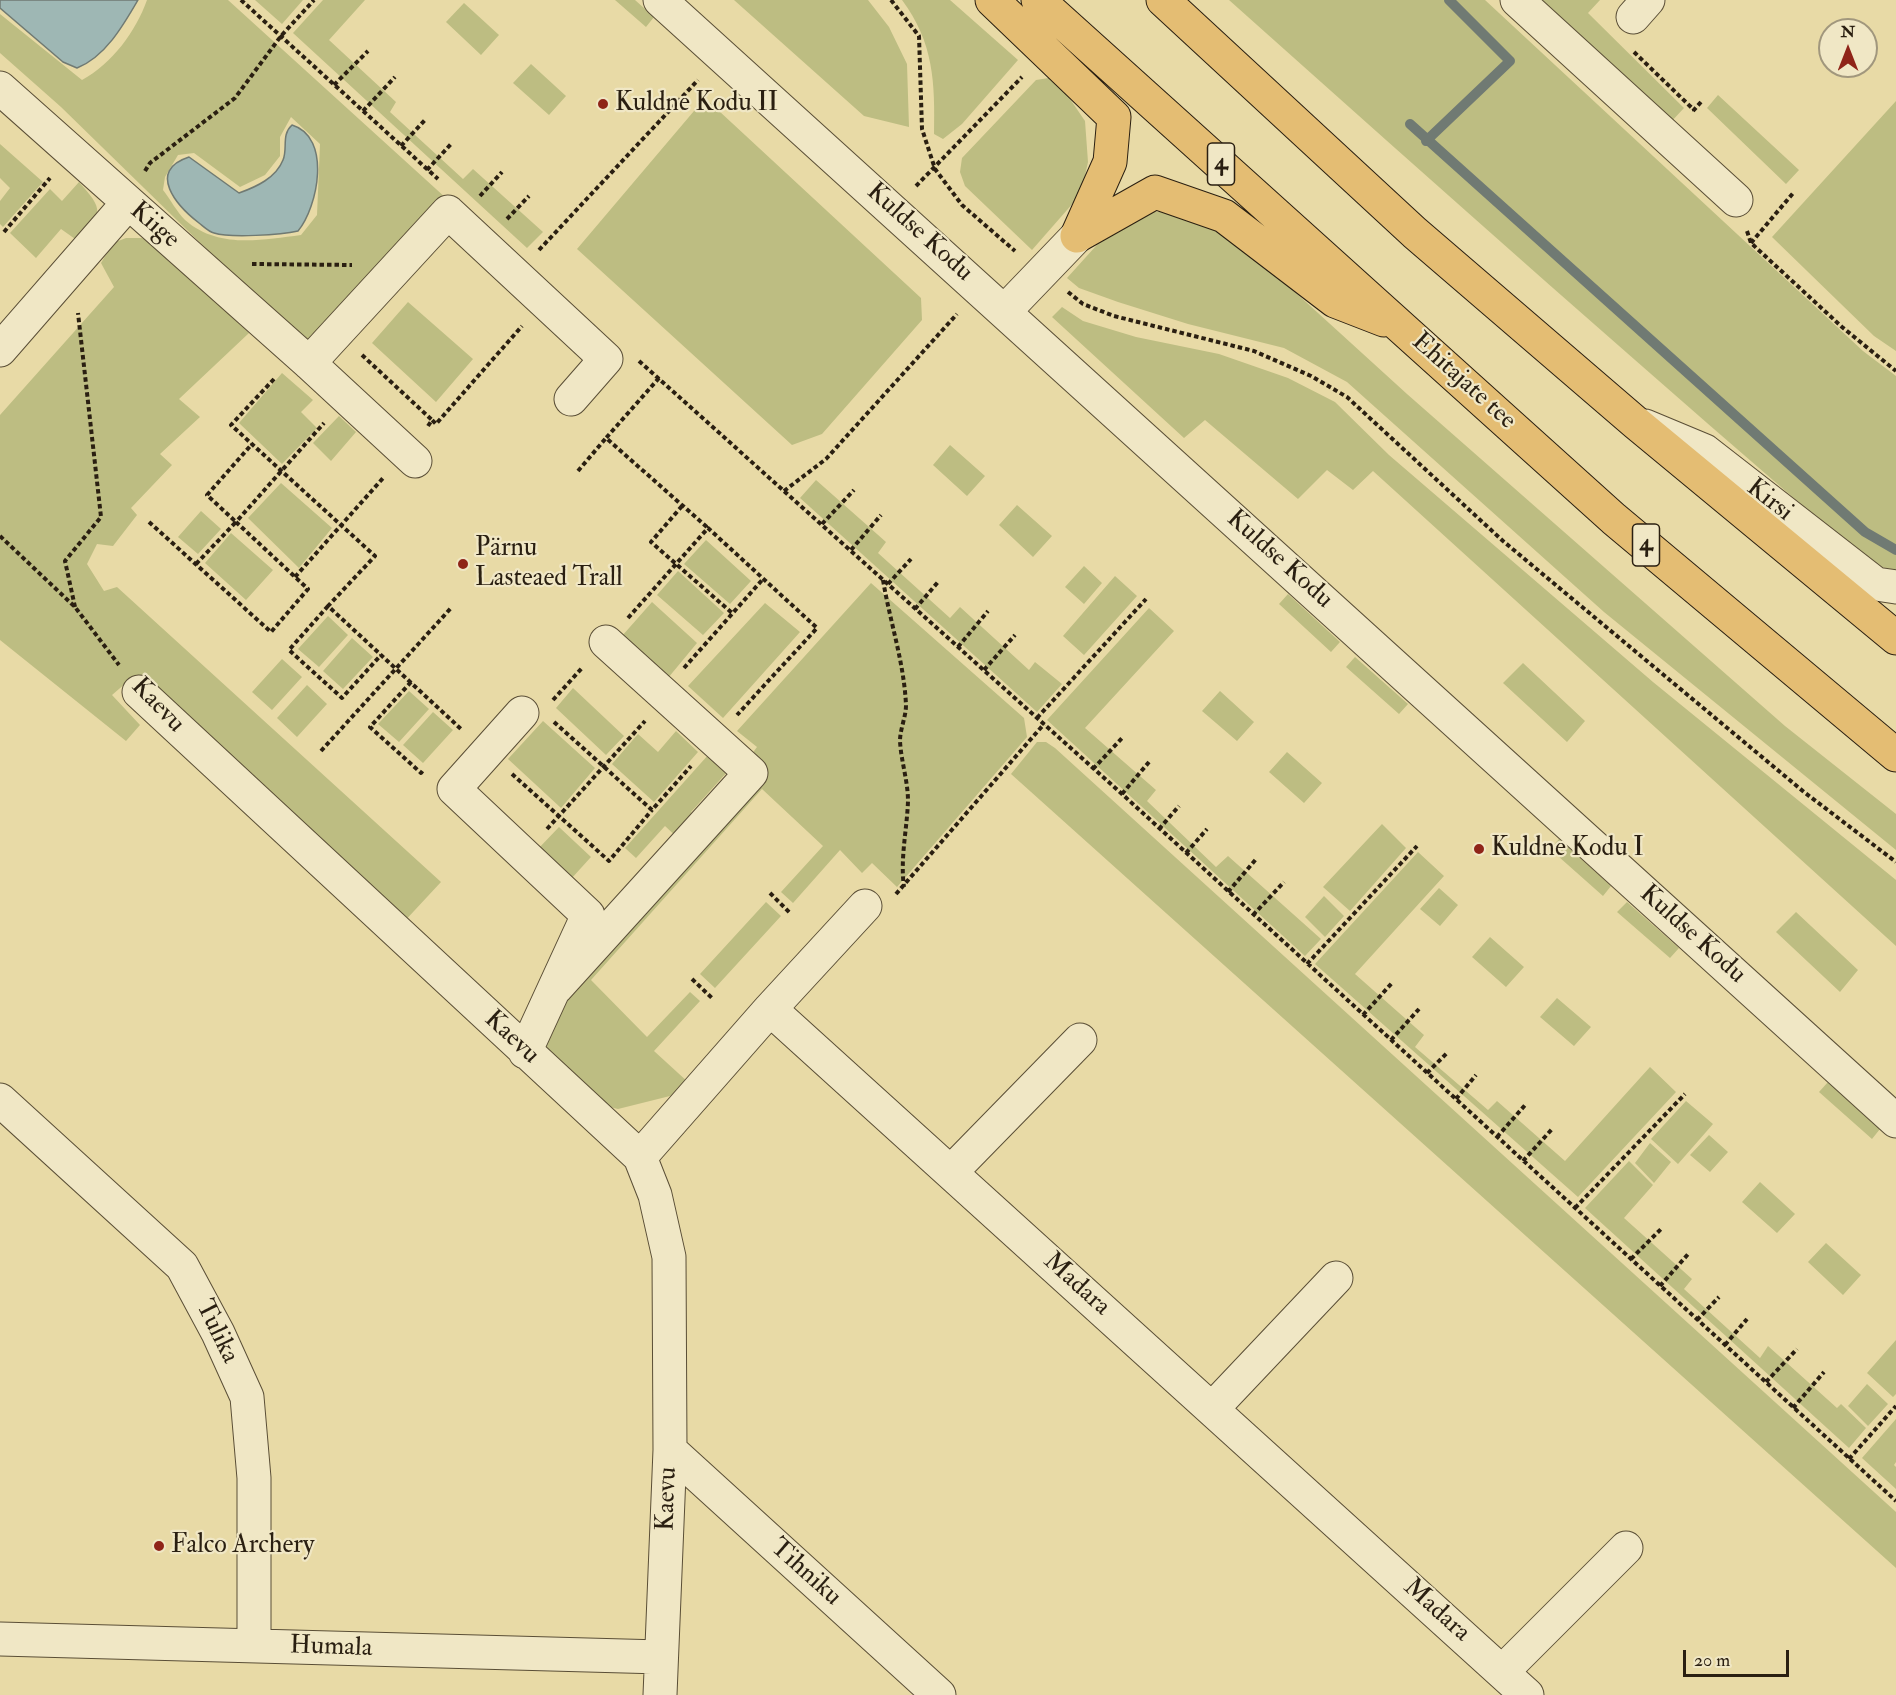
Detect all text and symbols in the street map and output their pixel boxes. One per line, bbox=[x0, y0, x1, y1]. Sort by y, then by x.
north arrow bbox=[1818, 18, 1878, 78]
text: N bbox=[1841, 22, 1855, 42]
place label: Kuldne Kodu II bbox=[615, 88, 778, 120]
marker: Kuldne Kodu II bbox=[596, 97, 610, 111]
road number: 4 bbox=[1208, 143, 1234, 185]
street label: Kuldse Kodu bbox=[859, 177, 979, 289]
street label: Kiige bbox=[123, 196, 185, 256]
street label: Ehitajate tee bbox=[1404, 327, 1522, 437]
street label: Kirsi bbox=[1739, 473, 1799, 529]
street label: Kuldse Kodu bbox=[1219, 504, 1339, 616]
road number: 4 bbox=[1632, 524, 1660, 566]
place label: Pärnu Lasteaed Trall bbox=[475, 533, 623, 594]
marker: Pärnu Lasteaed Trall bbox=[456, 557, 470, 571]
street label: Kaevu bbox=[123, 672, 191, 740]
place label: Kuldne Kodu I bbox=[1491, 833, 1644, 865]
marker: Kuldne Kodu I bbox=[1472, 842, 1486, 856]
street label: Kuldse Kodu bbox=[1632, 879, 1752, 991]
street label: Kaevu bbox=[477, 1005, 545, 1071]
street label: Madara bbox=[1036, 1247, 1116, 1323]
street label: Tulika bbox=[187, 1295, 245, 1369]
street label: Kaevu bbox=[651, 1466, 685, 1532]
place label: Falco Archery bbox=[171, 1530, 314, 1562]
street label: Tihniku bbox=[763, 1533, 847, 1613]
marker: Falco Archery bbox=[152, 1539, 166, 1553]
street label: Madara bbox=[1396, 1573, 1476, 1649]
street label: Humala bbox=[289, 1631, 373, 1665]
scale bar bbox=[1686, 1638, 1792, 1676]
text: 20 m bbox=[1694, 1649, 1730, 1672]

